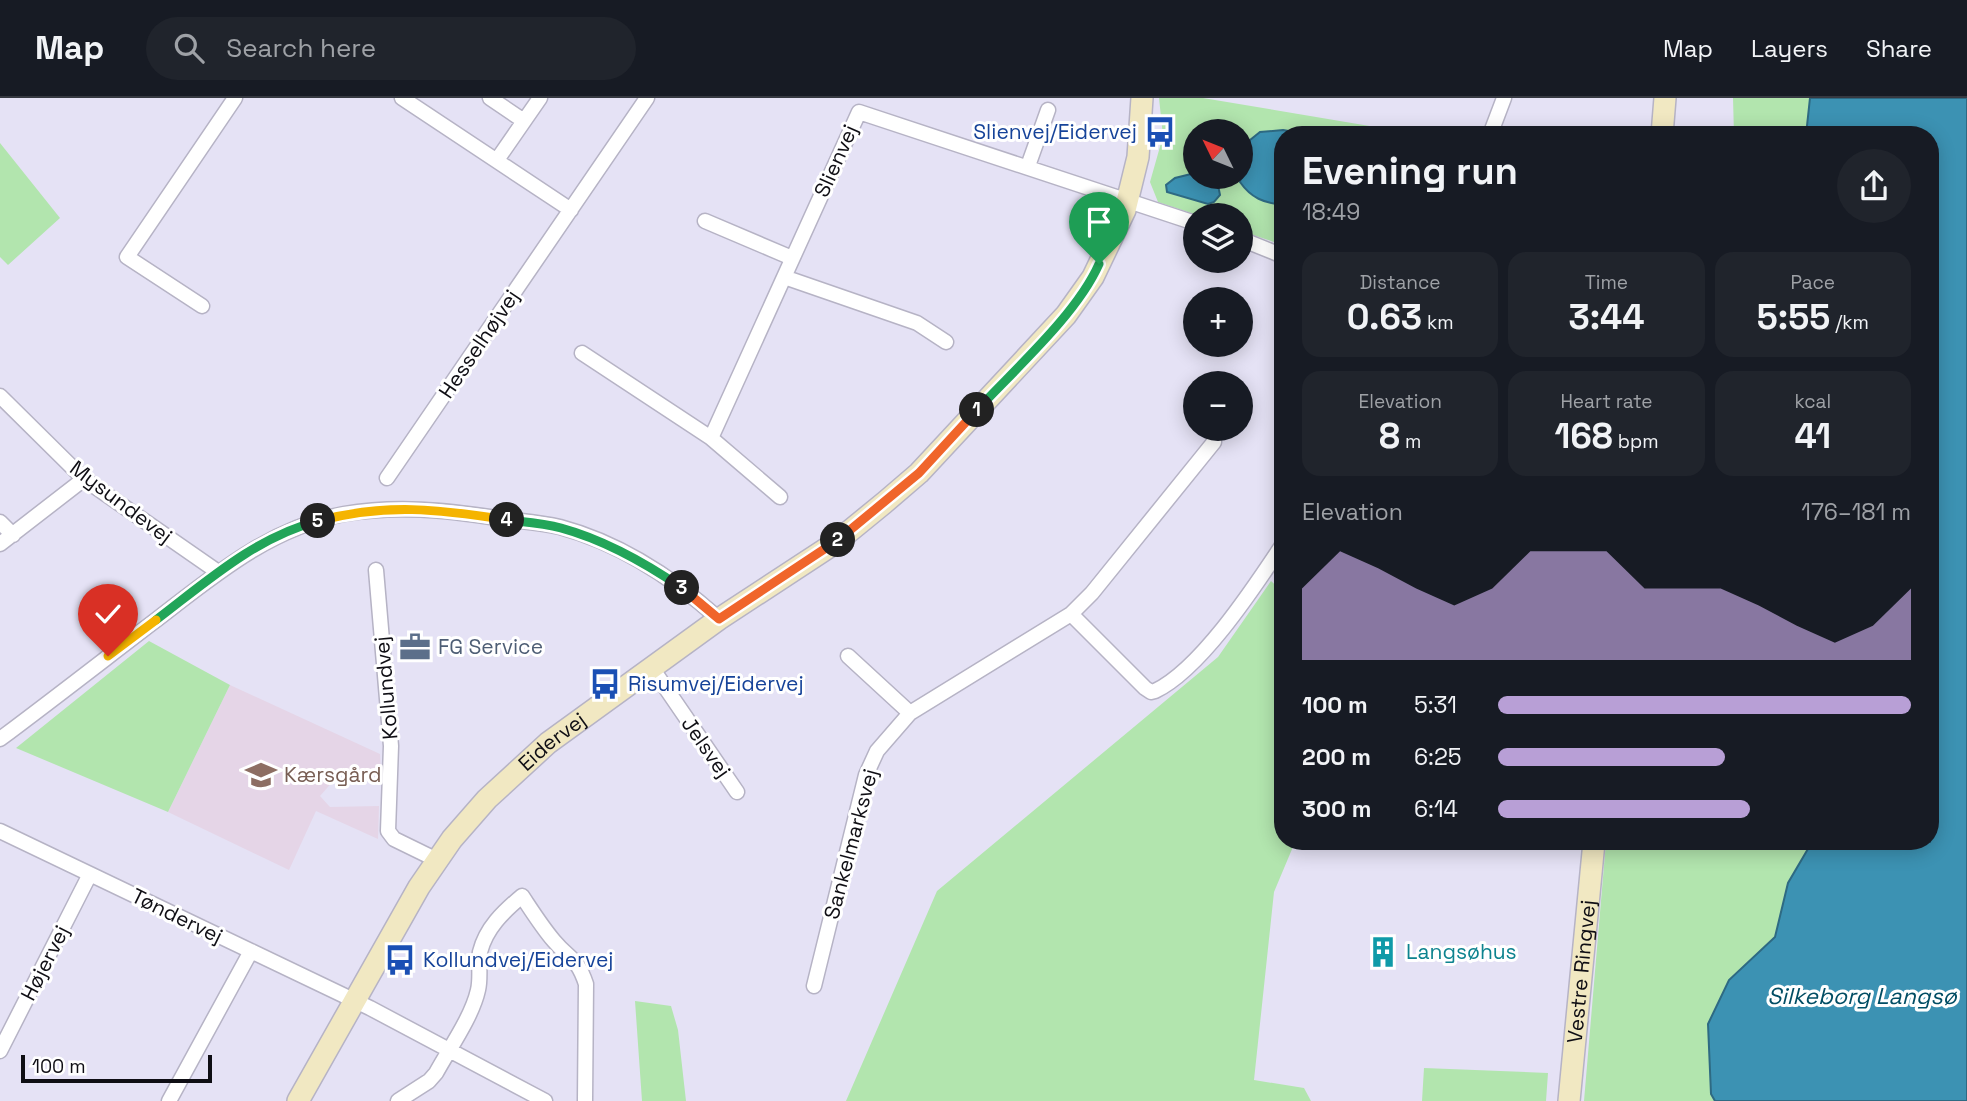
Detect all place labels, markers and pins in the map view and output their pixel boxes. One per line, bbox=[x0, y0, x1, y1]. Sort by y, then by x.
bus stop icon: Slienvej/Eidervej bbox=[1143, 115, 1177, 149]
place label: Slienvej/Eidervej bbox=[973, 118, 1137, 145]
pin bbox=[1069, 192, 1129, 264]
pin: 1 bbox=[960, 392, 995, 428]
pin: 4 bbox=[490, 502, 524, 538]
pin: 5 bbox=[300, 504, 336, 538]
pin: 2 bbox=[820, 522, 856, 558]
pin: 3 bbox=[664, 570, 700, 606]
pin bbox=[78, 584, 138, 656]
office icon: FG Service bbox=[398, 630, 432, 664]
place label: FG Service bbox=[438, 633, 543, 660]
bus stop icon: Risumvej/Eidervej bbox=[588, 667, 622, 701]
place label: Risumvej/Eidervej bbox=[628, 670, 804, 697]
school or university icon: Kærsgård bbox=[244, 758, 278, 792]
place label: Kærsgård bbox=[284, 761, 382, 788]
building icon: Langsøhus bbox=[1366, 935, 1400, 969]
place label: Langsøhus bbox=[1406, 938, 1517, 965]
bus stop icon: Kollundvej/Eidervej bbox=[383, 943, 417, 977]
place label: Kollundvej/Eidervej bbox=[423, 946, 614, 973]

